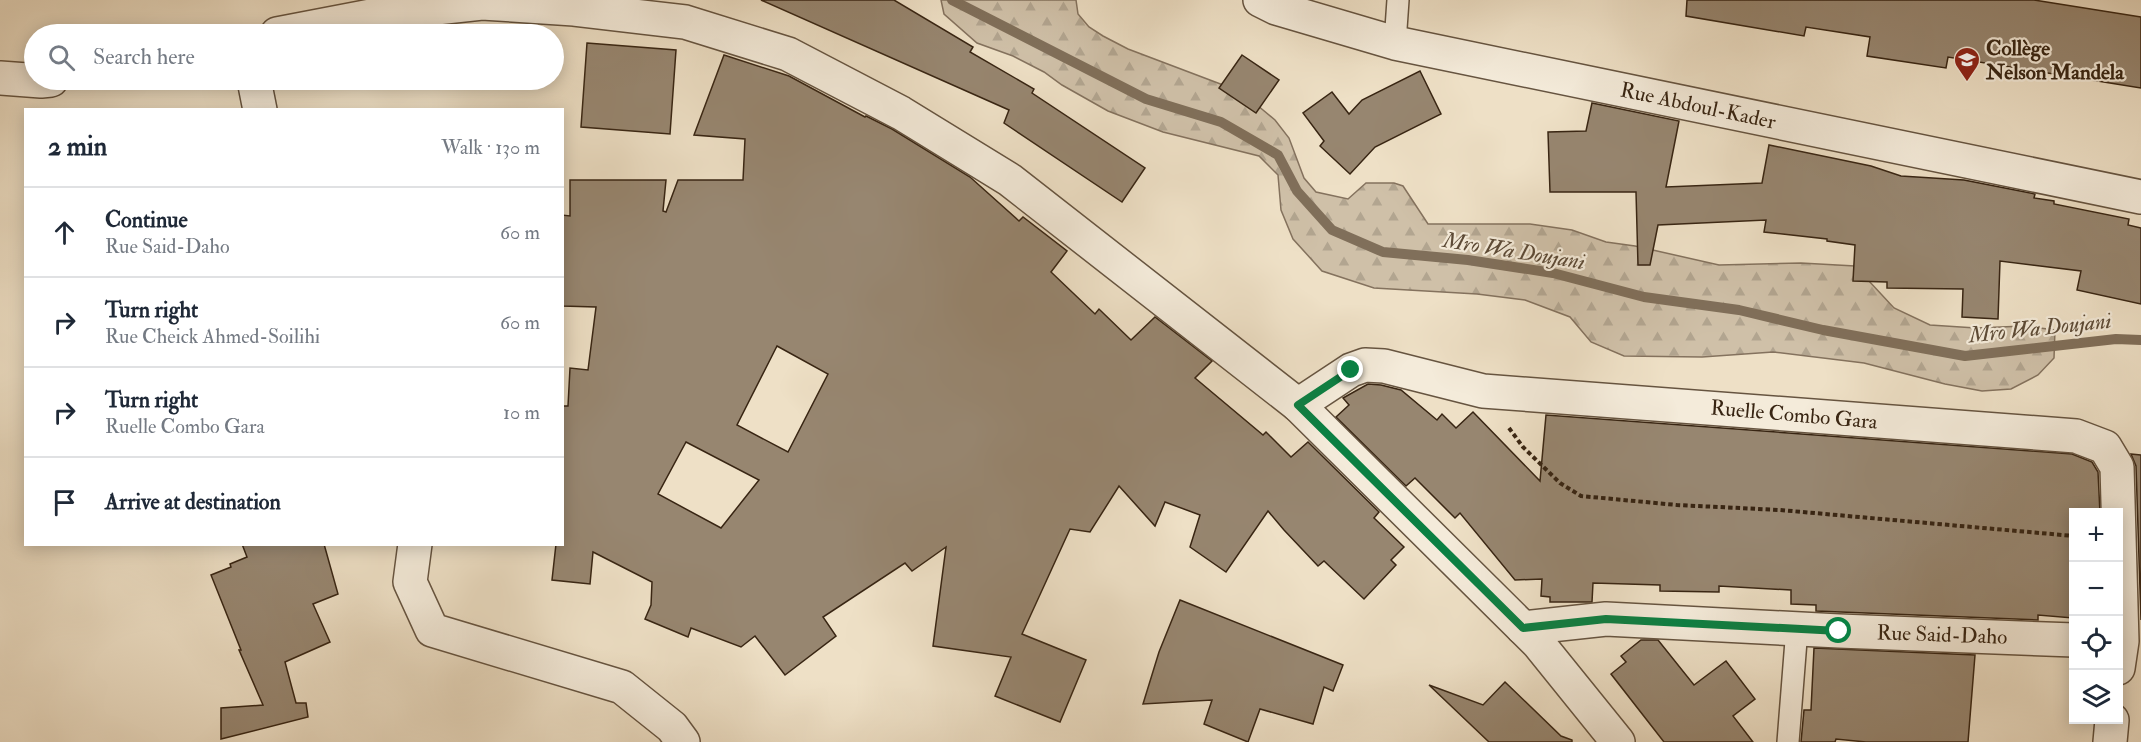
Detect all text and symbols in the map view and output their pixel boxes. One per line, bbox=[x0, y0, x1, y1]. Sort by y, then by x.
search box bbox=[24, 24, 564, 90]
place label: Collège Nelson Mandela bbox=[1985, 35, 2125, 86]
icon: search bbox=[45, 41, 78, 74]
text: Search here bbox=[93, 43, 195, 71]
school or university icon: Collège Nelson Mandela bbox=[1952, 45, 1982, 83]
street label: Rue Abdoul-Kader bbox=[1618, 76, 1778, 136]
text: 2 min bbox=[48, 131, 107, 163]
text: Walk · 130 m bbox=[441, 135, 540, 160]
text: Continue bbox=[105, 206, 188, 234]
icon: ahead bbox=[48, 216, 81, 249]
text: 60 m bbox=[500, 220, 540, 245]
water label: Mro Wa Doujani bbox=[1439, 226, 1587, 276]
text: Rue Said-Daho bbox=[105, 234, 230, 259]
text: Turn right bbox=[105, 296, 198, 324]
icon: right bbox=[48, 306, 81, 339]
water label: Mro Wa Doujani bbox=[1965, 307, 2113, 350]
text: 60 m bbox=[500, 310, 540, 335]
text: Rue Cheick Ahmed-Soilihi bbox=[105, 324, 320, 349]
route end bbox=[1337, 356, 1363, 382]
text: Turn right bbox=[105, 386, 198, 414]
street label: Ruelle Combo Gara bbox=[1709, 394, 1879, 436]
icon: right bbox=[48, 396, 81, 429]
text: 10 m bbox=[503, 400, 540, 425]
text: Ruelle Combo Gara bbox=[105, 414, 265, 439]
icon: arrive bbox=[48, 486, 81, 519]
text: Arrive at destination bbox=[105, 488, 281, 516]
map controls bbox=[2069, 508, 2123, 724]
button: + bbox=[2069, 508, 2123, 562]
button: − bbox=[2069, 562, 2123, 616]
button: locate bbox=[2069, 616, 2123, 670]
route start bbox=[1825, 617, 1851, 643]
street label: Rue Said-Daho bbox=[1876, 619, 2008, 651]
button: layers bbox=[2069, 670, 2123, 724]

